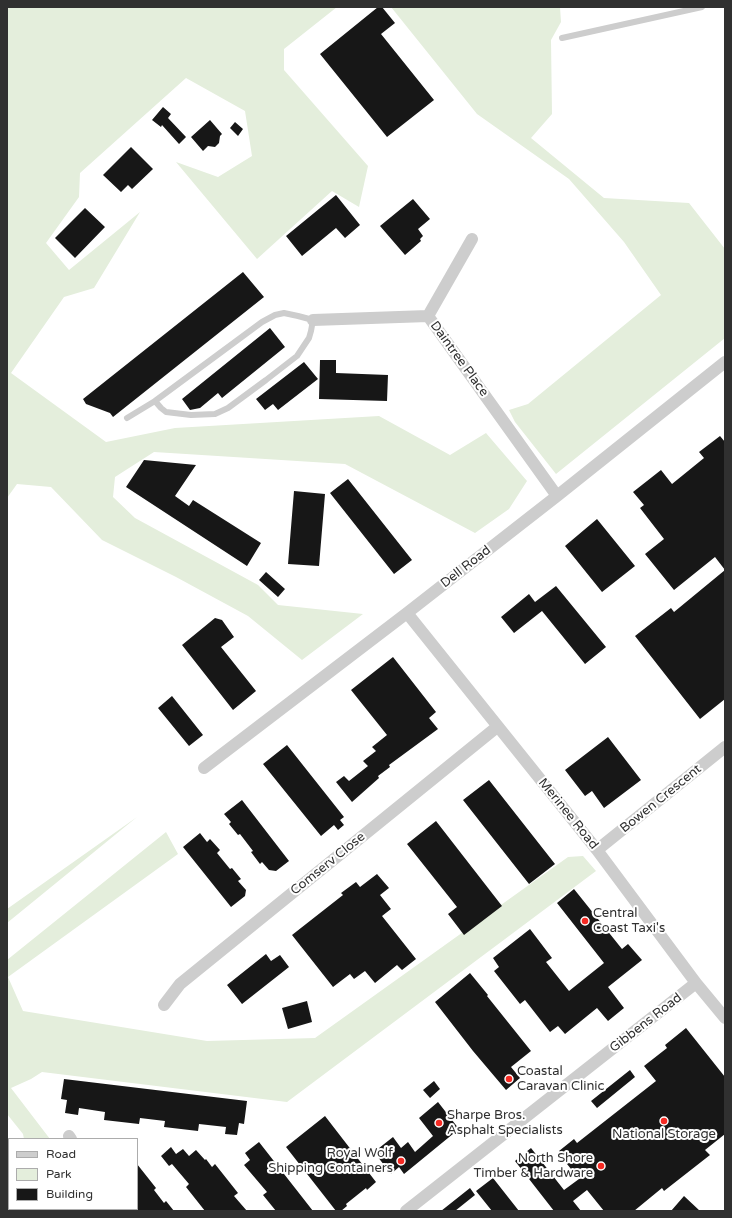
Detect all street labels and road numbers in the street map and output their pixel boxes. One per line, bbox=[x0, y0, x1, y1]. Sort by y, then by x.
street label: Daintree Place bbox=[426, 318, 492, 400]
street label: Dell Road bbox=[438, 543, 494, 591]
street label: Bowen Crescent bbox=[617, 762, 705, 836]
street label: Merinee Road bbox=[535, 775, 601, 853]
street label: Comserv Close bbox=[288, 829, 368, 899]
street label: Gibbens Road bbox=[607, 990, 685, 1056]

